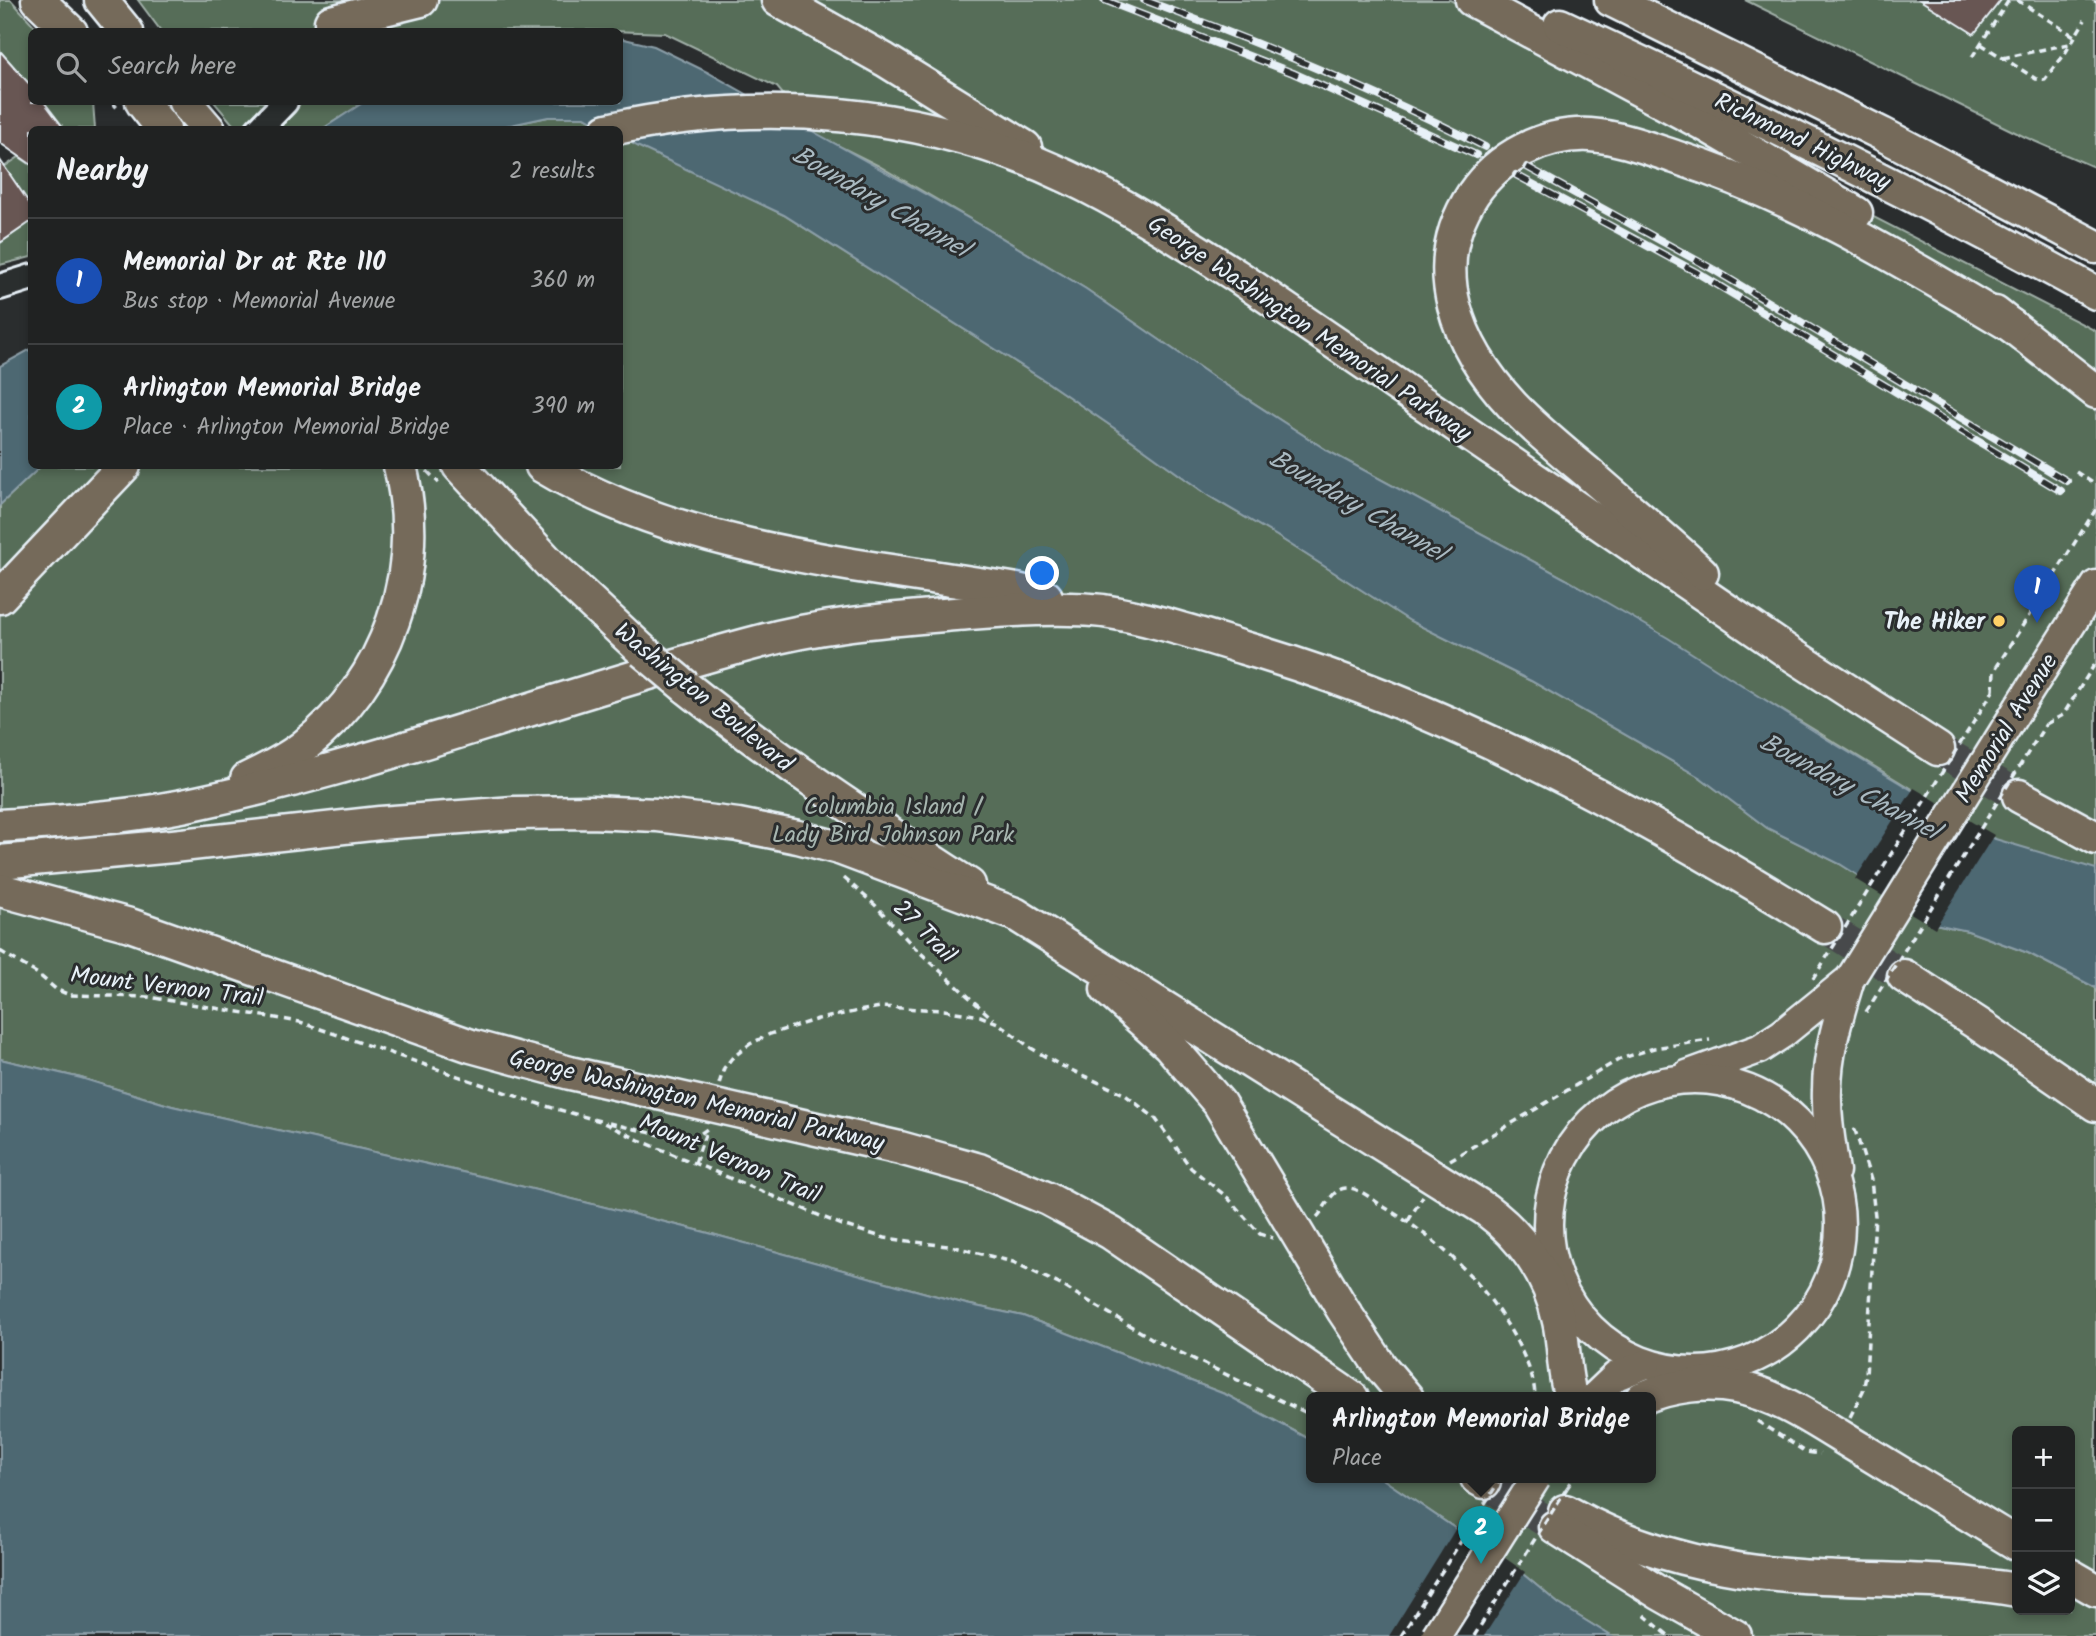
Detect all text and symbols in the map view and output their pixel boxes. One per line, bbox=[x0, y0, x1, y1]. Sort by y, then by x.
search box bbox=[28, 28, 623, 105]
text: Search here bbox=[108, 46, 236, 88]
icon: search bbox=[52, 48, 90, 86]
street label: Richmond Highway bbox=[1707, 83, 1898, 202]
water label: Boundary Channel bbox=[784, 135, 980, 273]
text: Nearby bbox=[56, 148, 148, 196]
text: 2 results bbox=[509, 154, 595, 190]
street label: George Washington Memorial Parkway bbox=[1139, 206, 1480, 453]
text: Memorial Dr at Rte 110 bbox=[123, 242, 386, 284]
text: 1 bbox=[76, 263, 82, 299]
text: 360 m bbox=[530, 263, 595, 299]
text: Bus stop · Memorial Avenue bbox=[123, 284, 395, 320]
text: Arlington Memorial Bridge bbox=[123, 368, 421, 410]
text: 2 bbox=[72, 389, 86, 425]
text: 390 m bbox=[532, 389, 595, 425]
text: Place · Arlington Memorial Bridge bbox=[123, 410, 450, 446]
water label: Boundary Channel bbox=[1261, 439, 1457, 577]
your location bbox=[1025, 556, 1059, 590]
pin: 1 bbox=[2014, 565, 2060, 623]
place label: The Hiker bbox=[1883, 603, 1986, 642]
street label: Washington Boulevard bbox=[605, 613, 802, 784]
marker: The Hiker bbox=[1991, 613, 2007, 629]
street label: Memorial Avenue bbox=[1945, 646, 2069, 812]
water label: Boundary Channel bbox=[1752, 723, 1951, 855]
park label: Columbia Island / Lady Bird Johnson Park bbox=[772, 788, 1015, 855]
street label: 27 Trail bbox=[882, 891, 965, 974]
street label: Mount Vernon Trail bbox=[68, 956, 266, 1019]
street label: George Washington Memorial Parkway bbox=[505, 1039, 889, 1164]
street label: Mount Vernon Trail bbox=[632, 1103, 827, 1215]
popup bbox=[1306, 1392, 1656, 1483]
text: Arlington Memorial Bridge bbox=[1332, 1399, 1630, 1441]
map controls bbox=[2012, 1426, 2075, 1615]
button: + bbox=[2012, 1426, 2075, 1489]
text: Place bbox=[1332, 1441, 1382, 1477]
button: − bbox=[2012, 1489, 2075, 1552]
pin: 2 bbox=[1458, 1506, 1504, 1564]
button: layers bbox=[2012, 1552, 2075, 1615]

